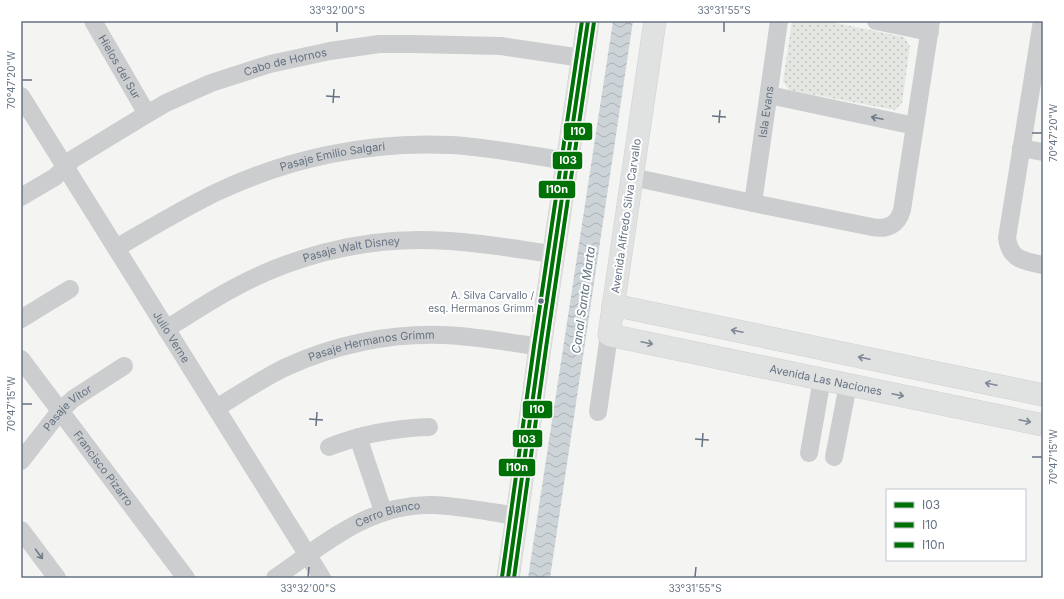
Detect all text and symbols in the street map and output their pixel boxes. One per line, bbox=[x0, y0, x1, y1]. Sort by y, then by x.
text: 33°32'00"S bbox=[309, 4, 365, 16]
text: 33°31'55"S bbox=[697, 4, 751, 16]
street label: Hielos del Sur bbox=[95, 32, 144, 102]
street label: Cabo de Hornos bbox=[242, 45, 328, 79]
text: 70°47'20"W bbox=[5, 51, 17, 109]
street label: Isla Evans bbox=[755, 85, 777, 139]
text: 70°47'20"W bbox=[1047, 104, 1059, 162]
one-way arrow bbox=[871, 114, 884, 122]
line badge: I10 bbox=[563, 122, 593, 141]
text: I10 bbox=[570, 124, 586, 138]
street label: Avenida Alfredo Silva Carvallo bbox=[608, 137, 644, 294]
street label: Pasaje Emilio Salgari bbox=[278, 139, 386, 174]
line badge: I03 bbox=[552, 151, 583, 170]
text: I03 bbox=[559, 153, 577, 167]
line badge: I10n bbox=[538, 180, 576, 199]
text: I10n bbox=[546, 182, 568, 196]
street label: Pasaje Walt Disney bbox=[301, 234, 400, 265]
water label: Canal Santa Marta bbox=[568, 246, 598, 354]
place label: A. Silva Carvallo / esq. Hermanos Grimm bbox=[428, 289, 534, 314]
marker: A. Silva Carvallo / esq. Hermanos Grimm bbox=[536, 296, 546, 306]
street label: Julio Verne bbox=[150, 308, 193, 365]
one-way arrow bbox=[730, 327, 743, 335]
street label: Pasaje Hermanos Grimm bbox=[306, 328, 435, 364]
one-way arrow bbox=[640, 340, 653, 348]
one-way arrow bbox=[858, 354, 871, 362]
street label: Avenida Las Naciones bbox=[769, 362, 884, 399]
text: 70°47'15"W bbox=[5, 376, 17, 432]
one-way arrow bbox=[985, 380, 998, 388]
street label: Pasaje Vítor bbox=[40, 382, 94, 434]
one-way arrow bbox=[891, 391, 904, 399]
line badge: I10 bbox=[522, 400, 553, 419]
text: I10 bbox=[529, 402, 545, 416]
one-way arrow bbox=[1018, 418, 1031, 426]
street label: Francisco Pizarro bbox=[71, 428, 137, 509]
line badge: I03 bbox=[512, 429, 543, 448]
text: 70°47'15"W bbox=[1047, 429, 1059, 485]
text: I03 bbox=[518, 432, 536, 446]
line badge: I10n bbox=[498, 458, 536, 477]
text: I10n bbox=[506, 460, 528, 474]
legend bbox=[886, 489, 1026, 561]
text: I03 bbox=[922, 497, 940, 512]
street label: Cerro Blanco bbox=[353, 498, 421, 530]
text: I10 bbox=[922, 517, 938, 532]
text: I10n bbox=[922, 537, 945, 552]
one-way arrow bbox=[35, 549, 43, 560]
text: 33°32'00"S bbox=[280, 582, 336, 594]
text: 33°31'55"S bbox=[668, 582, 722, 594]

